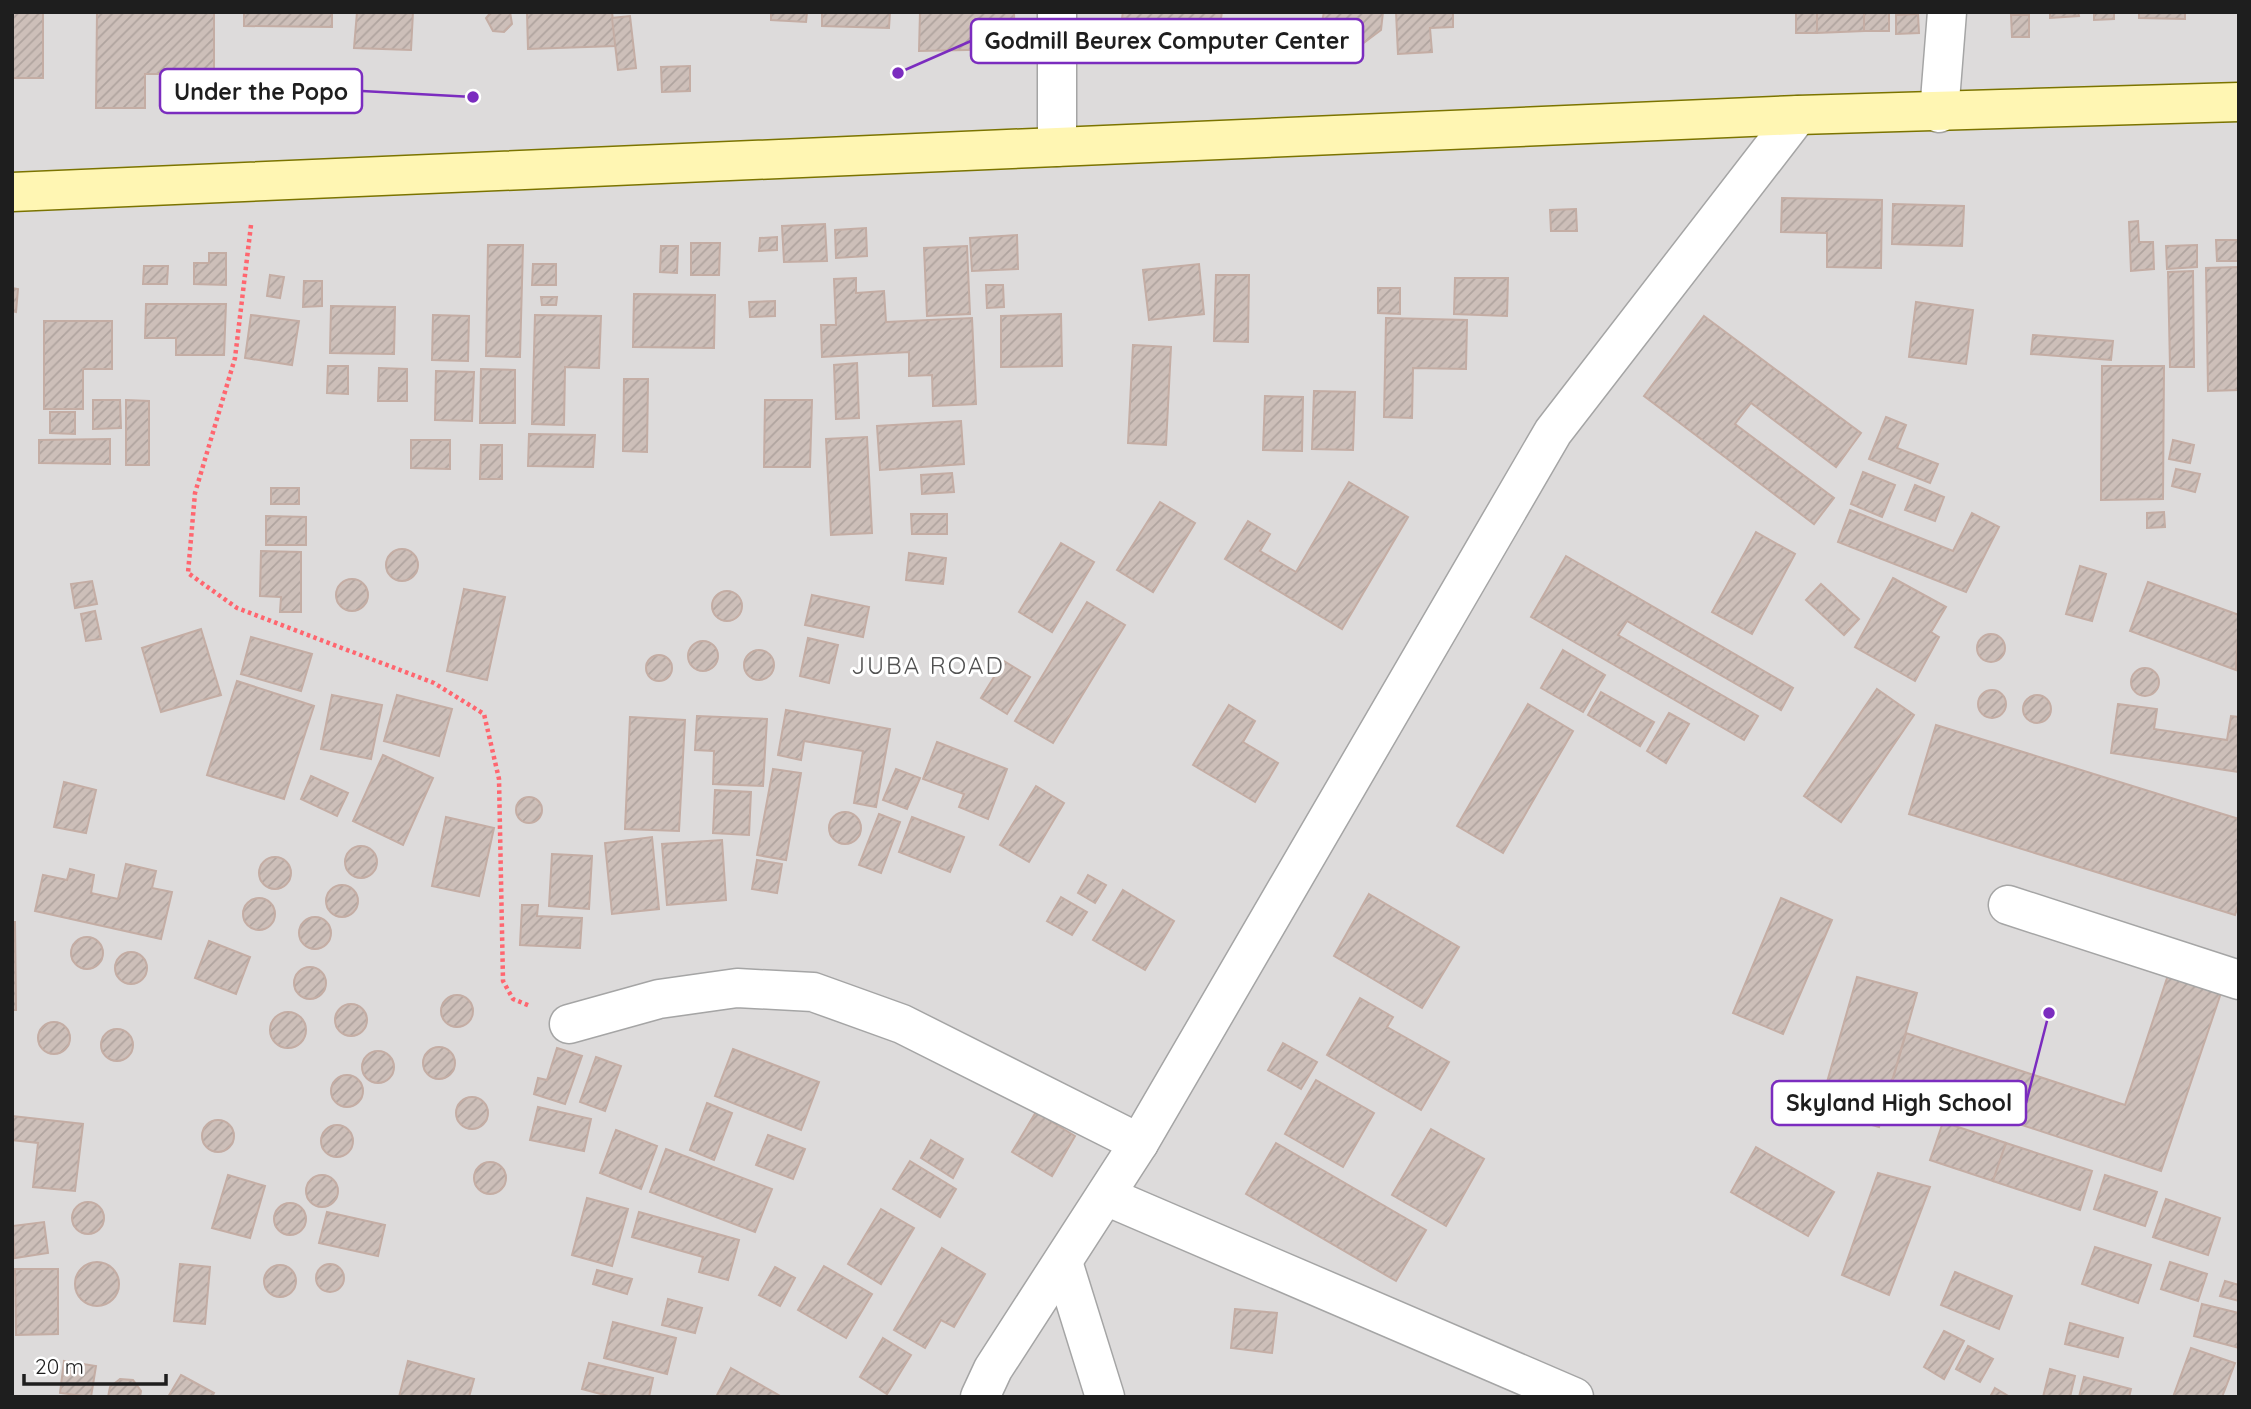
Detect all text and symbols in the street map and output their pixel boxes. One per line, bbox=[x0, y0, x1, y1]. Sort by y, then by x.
callout: Godmill Beurex Computer Center bbox=[971, 19, 1363, 63]
text: Godmill Beurex Computer Center bbox=[985, 26, 1349, 55]
callout: Under the Popo bbox=[160, 69, 362, 113]
text: Under the Popo bbox=[174, 77, 348, 106]
district label: JUBA ROAD bbox=[851, 650, 1005, 680]
callout: Skyland High School bbox=[1772, 1081, 2026, 1125]
text: Skyland High School bbox=[1786, 1088, 2012, 1117]
scale bar bbox=[24, 1342, 166, 1386]
text: 20 m bbox=[35, 1353, 84, 1379]

